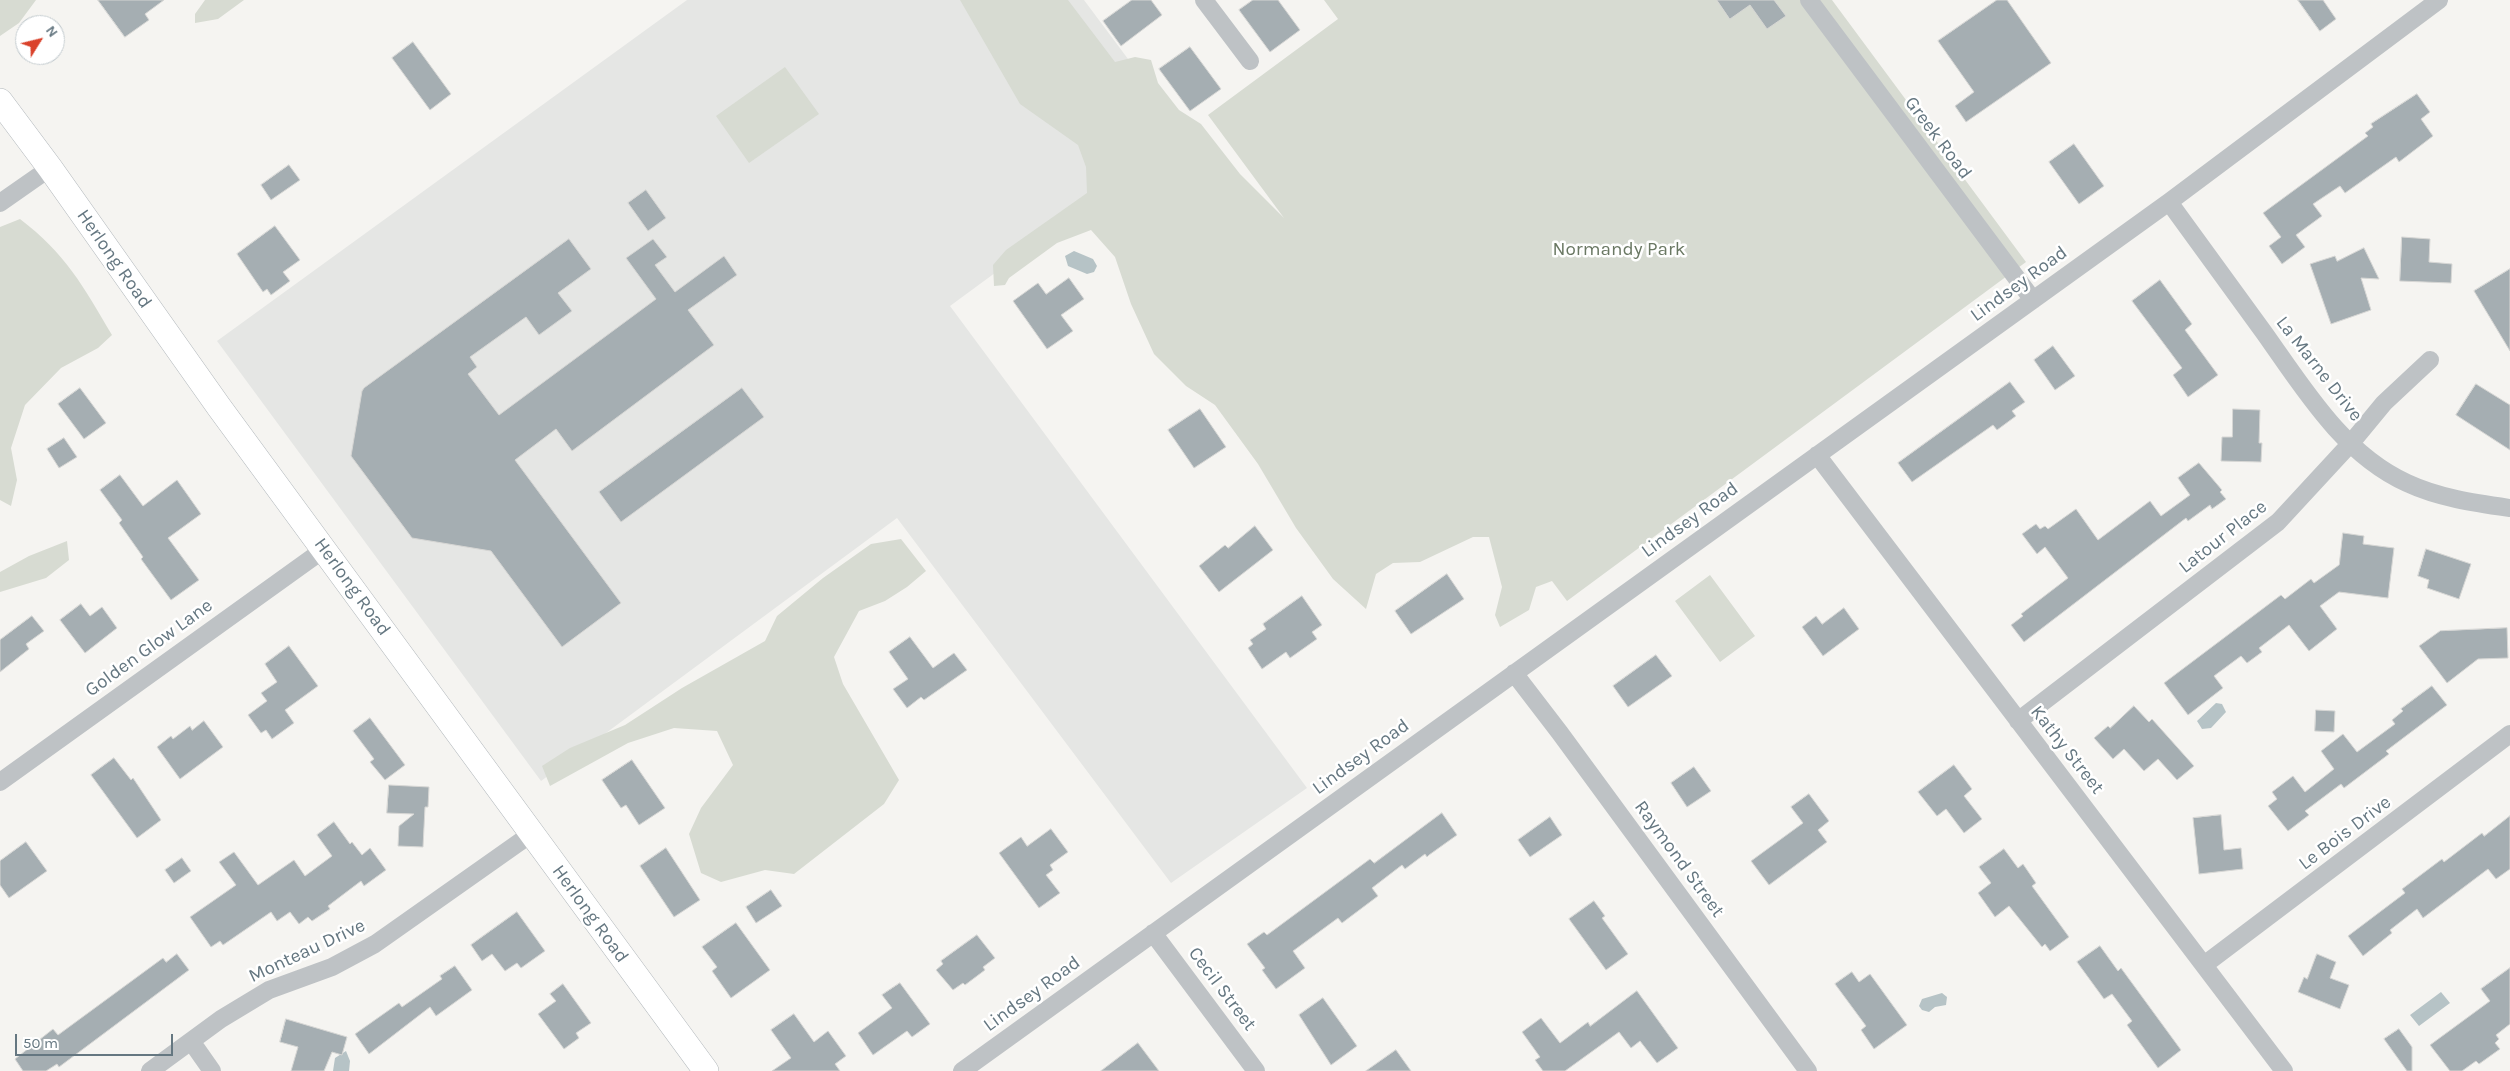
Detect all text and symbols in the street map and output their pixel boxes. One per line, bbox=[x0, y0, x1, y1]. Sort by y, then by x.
north arrow bbox=[15, 15, 65, 65]
text: N bbox=[42, 22, 62, 41]
street label: Greek Road bbox=[1900, 92, 1976, 184]
street label: Herlong Road bbox=[72, 205, 156, 313]
park label: Normandy Park bbox=[1552, 239, 1686, 261]
street label: Lindsey Road bbox=[1966, 241, 2072, 327]
street label: La Marne Drive bbox=[2271, 312, 2367, 426]
street label: Lindsey Road bbox=[1637, 477, 1743, 563]
street label: Latour Place bbox=[2174, 496, 2272, 578]
street label: Herlong Road bbox=[309, 534, 395, 640]
street label: Golden Glow Lane bbox=[81, 594, 217, 702]
street label: Kathy Street bbox=[2025, 701, 2109, 799]
street label: Lindsey Road bbox=[1308, 714, 1414, 800]
street label: Le Bois Drive bbox=[2294, 791, 2396, 875]
street label: Raymond Street bbox=[1629, 796, 1729, 922]
street label: Herlong Road bbox=[547, 861, 633, 967]
street label: Monteau Drive bbox=[245, 914, 369, 988]
street label: Cecil Street bbox=[1183, 943, 1261, 1035]
street label: Lindsey Road bbox=[979, 951, 1085, 1037]
scale bar bbox=[18, 1024, 175, 1056]
text: 50 m bbox=[23, 1034, 58, 1052]

